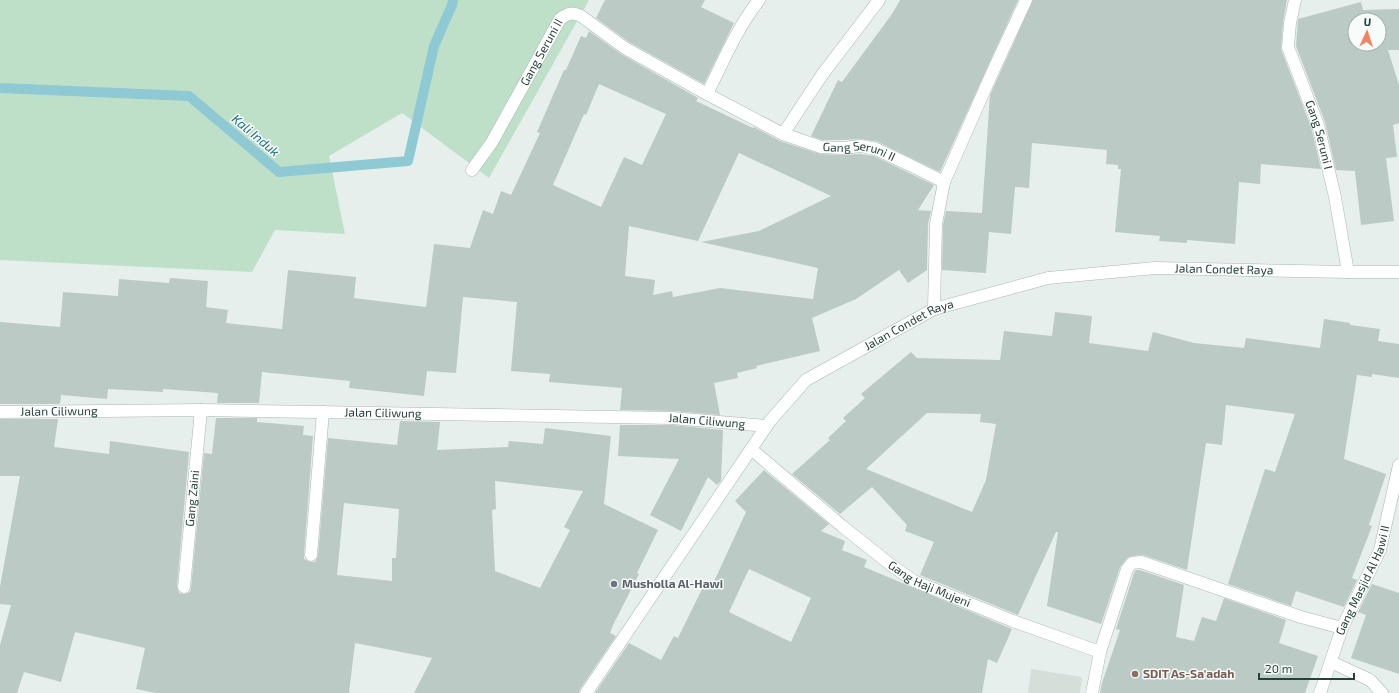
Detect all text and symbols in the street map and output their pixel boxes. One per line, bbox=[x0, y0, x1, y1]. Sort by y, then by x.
north arrow bbox=[1347, 12, 1387, 52]
text: U bbox=[1363, 15, 1372, 28]
street label: Gang Seruni II bbox=[517, 16, 565, 88]
street label: Gang Seruni I bbox=[1303, 98, 1336, 171]
water label: Kali Induk bbox=[229, 110, 283, 160]
street label: Gang Seruni II bbox=[822, 138, 898, 163]
street label: Jalan Condet Raya bbox=[1175, 260, 1274, 276]
street label: Jalan Condet Raya bbox=[861, 296, 955, 352]
street label: Jalan Ciliwung bbox=[20, 403, 98, 418]
street label: Jalan Ciliwung bbox=[344, 404, 422, 420]
street label: Jalan Ciliwung bbox=[668, 410, 746, 430]
street label: Gang Zaini bbox=[182, 469, 201, 527]
street label: Gang Masjid Al Hawi II bbox=[1332, 524, 1391, 637]
street label: Gang Haji Mujeni bbox=[886, 557, 973, 609]
place label: Musholla Al-Hawi bbox=[622, 576, 723, 590]
marker: Musholla Al-Hawi bbox=[609, 579, 619, 589]
scale bar bbox=[1259, 655, 1354, 681]
text: 20 m bbox=[1265, 661, 1292, 675]
place label: SDIT As-Sa'adah bbox=[1143, 666, 1234, 680]
marker: SDIT As-Sa'adah bbox=[1130, 669, 1140, 679]

